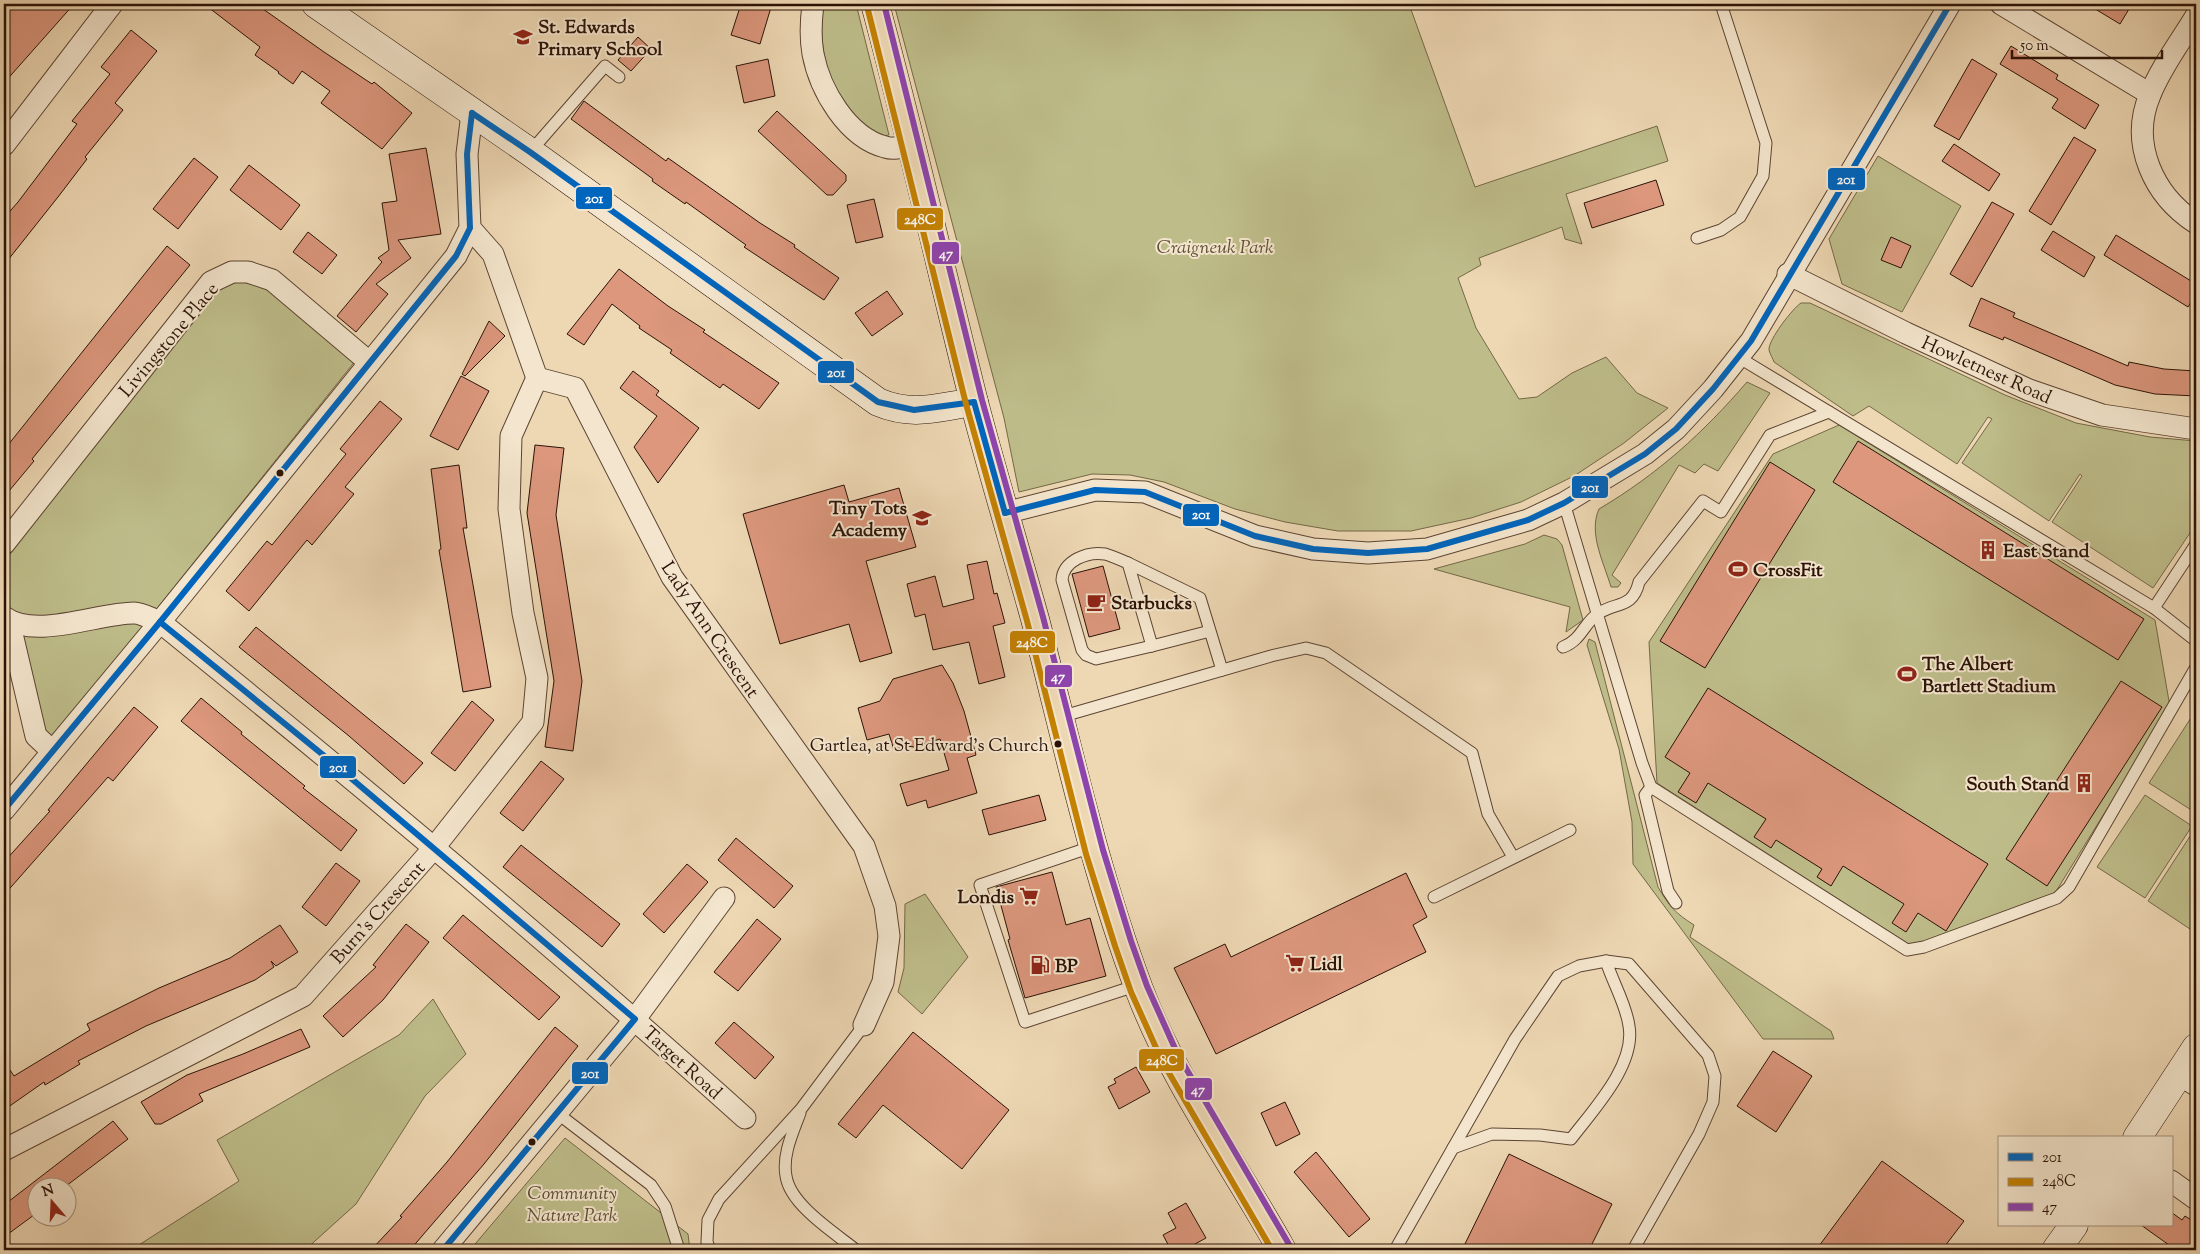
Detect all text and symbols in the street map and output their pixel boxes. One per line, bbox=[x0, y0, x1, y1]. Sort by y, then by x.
place label: St. Edwards Primary School bbox=[538, 15, 663, 64]
school or university icon: St. Edwards Primary School bbox=[512, 26, 534, 48]
scale bar bbox=[2012, 28, 2162, 60]
text: 50 m bbox=[2019, 36, 2049, 57]
line badge: 201 bbox=[1827, 167, 1866, 191]
text: 201 bbox=[1837, 171, 1856, 191]
line badge: 201 bbox=[575, 186, 613, 210]
text: 201 bbox=[585, 190, 604, 210]
line badge: 248C bbox=[896, 207, 944, 231]
text: 248C bbox=[904, 211, 936, 231]
park label: Craigneuk Park bbox=[1157, 235, 1274, 262]
line badge: 47 bbox=[931, 241, 960, 265]
text: 47 bbox=[938, 245, 954, 265]
street label: Livingstone Place bbox=[114, 277, 226, 404]
street label: Howletnest Road bbox=[1917, 330, 2056, 412]
line badge: 201 bbox=[817, 360, 855, 384]
text: 201 bbox=[827, 364, 846, 384]
unlabelled marker bbox=[275, 468, 285, 478]
line badge: 201 bbox=[1571, 475, 1609, 499]
text: 201 bbox=[1581, 479, 1600, 499]
place label: Tiny Tots Academy bbox=[829, 496, 908, 545]
line badge: 201 bbox=[1182, 503, 1220, 527]
text: 201 bbox=[1192, 506, 1211, 526]
school or university icon: Tiny Tots Academy bbox=[911, 507, 933, 529]
building icon: East Stand bbox=[1977, 539, 1999, 561]
place label: East Stand bbox=[2003, 539, 2090, 566]
street label: Lady Ann Crescent bbox=[653, 557, 765, 704]
sports icon: CrossFit bbox=[1727, 558, 1749, 580]
place label: CrossFit bbox=[1753, 558, 1823, 585]
cafe icon: Starbucks bbox=[1085, 591, 1107, 613]
place label: Starbucks bbox=[1111, 591, 1192, 618]
line badge: 248C bbox=[1009, 630, 1056, 654]
text: 248C bbox=[1016, 634, 1048, 654]
place label: The Albert Bartlett Stadium bbox=[1922, 652, 2056, 701]
sports icon: The Albert Bartlett Stadium bbox=[1896, 663, 1918, 685]
line badge: 47 bbox=[1044, 664, 1073, 688]
text: 47 bbox=[1050, 668, 1066, 688]
place label: Gartlea, at St Edward's Church bbox=[810, 734, 1049, 760]
marker: Gartlea, at St Edward's Church bbox=[1053, 739, 1063, 749]
line badge: 201 bbox=[319, 755, 357, 779]
text: 201 bbox=[329, 759, 348, 779]
place label: South Stand bbox=[1966, 772, 2069, 799]
building icon: South Stand bbox=[2073, 772, 2095, 794]
street label: Burn's Crescent bbox=[325, 856, 433, 971]
place label: Londis bbox=[958, 885, 1015, 912]
supermarket icon: Londis bbox=[1018, 885, 1040, 907]
supermarket icon: Lidl bbox=[1284, 952, 1306, 974]
place label: Lidl bbox=[1310, 952, 1343, 979]
fuel station icon: BP bbox=[1029, 954, 1051, 976]
place label: BP bbox=[1055, 954, 1078, 981]
street label: Target Road bbox=[636, 1021, 727, 1107]
line badge: 248C bbox=[1138, 1048, 1185, 1072]
text: 248C bbox=[1146, 1052, 1178, 1072]
line badge: 201 bbox=[571, 1061, 609, 1085]
text: 201 bbox=[581, 1065, 600, 1085]
line badge: 47 bbox=[1184, 1077, 1213, 1101]
text: 47 bbox=[1190, 1081, 1206, 1101]
legend bbox=[1998, 1136, 2172, 1226]
unlabelled marker bbox=[527, 1137, 537, 1147]
text: 201 bbox=[2042, 1148, 2062, 1169]
text: 248C bbox=[2042, 1172, 2076, 1193]
north arrow bbox=[28, 1176, 78, 1226]
text: N bbox=[40, 1180, 57, 1203]
park label: Community Nature Park bbox=[527, 1181, 618, 1230]
text: 47 bbox=[2042, 1198, 2058, 1219]

